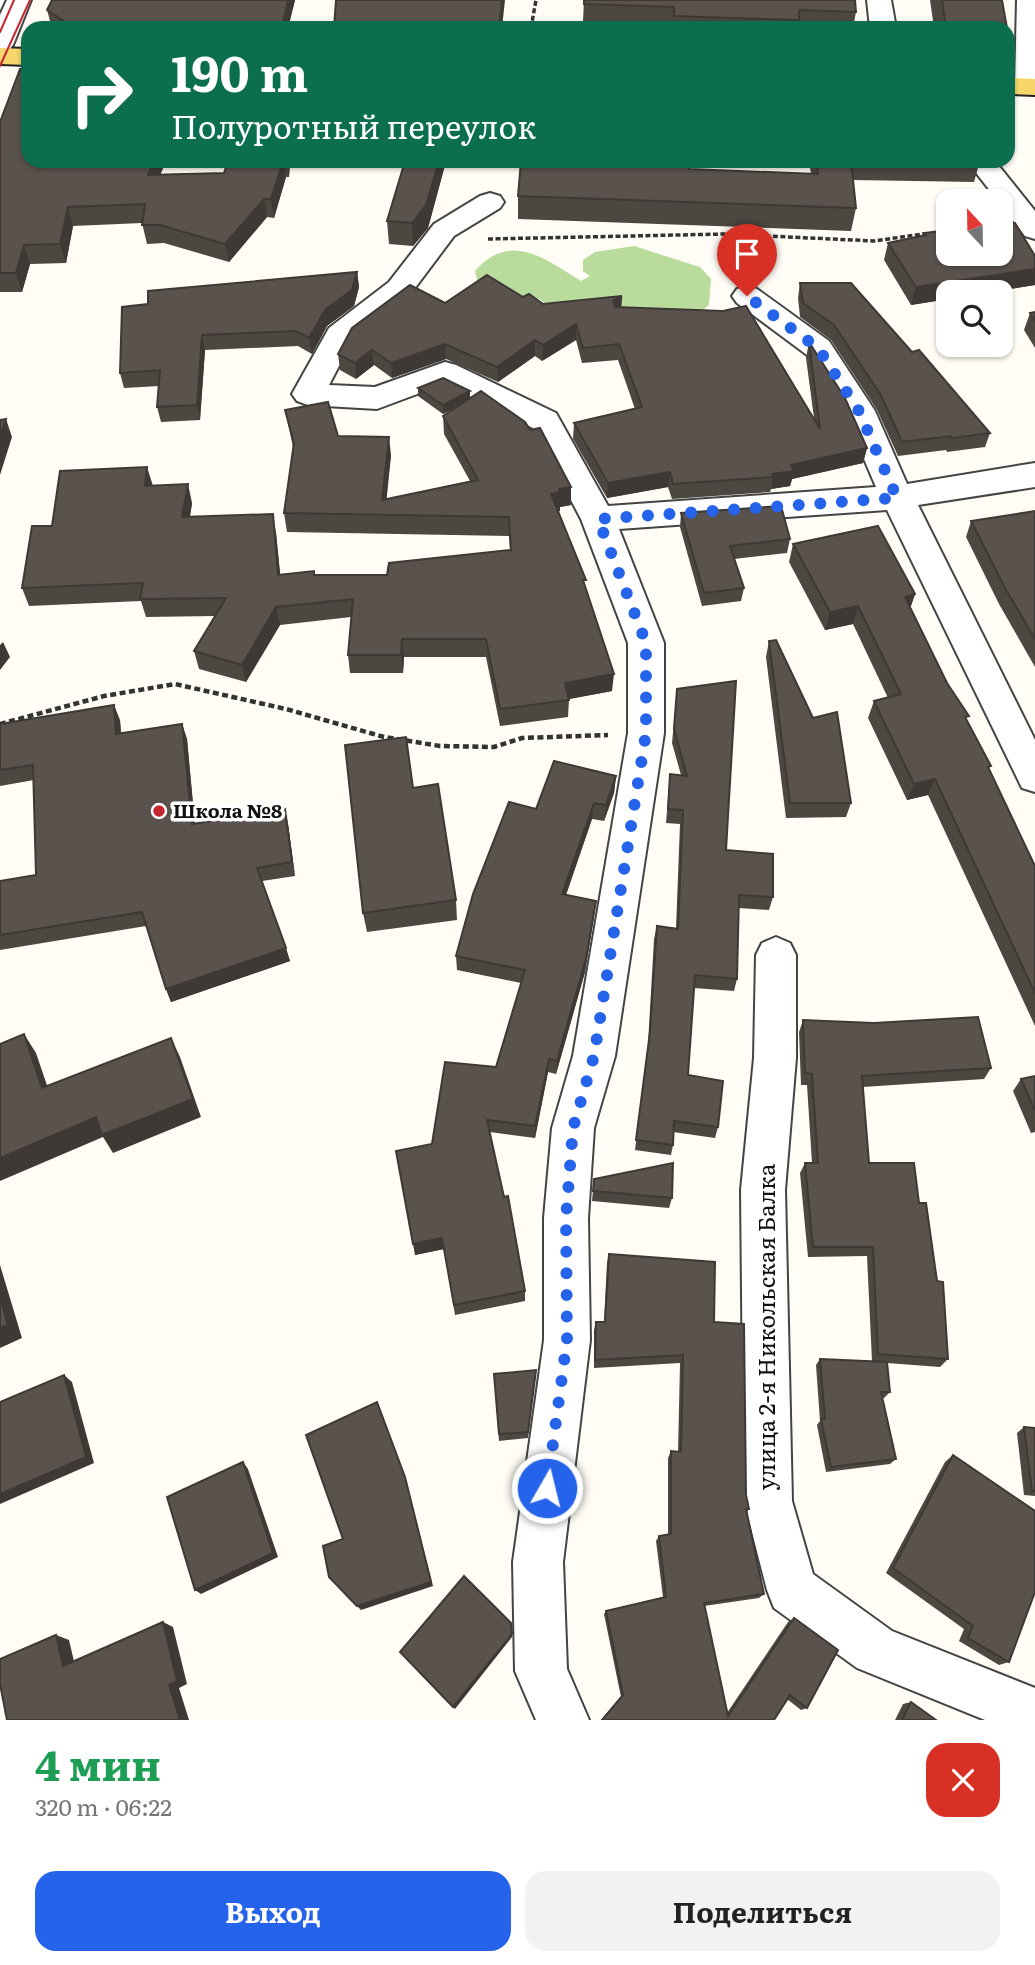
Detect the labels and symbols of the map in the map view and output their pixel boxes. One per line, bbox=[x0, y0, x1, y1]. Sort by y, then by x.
north arrow bbox=[936, 189, 1013, 266]
pin bbox=[717, 224, 777, 296]
place label: Школа №8 bbox=[173, 796, 282, 824]
marker: Школа №8 bbox=[151, 803, 167, 819]
street label: улица 2-я Никольская Балка bbox=[748, 1163, 782, 1490]
position arrow bbox=[510, 1451, 584, 1525]

